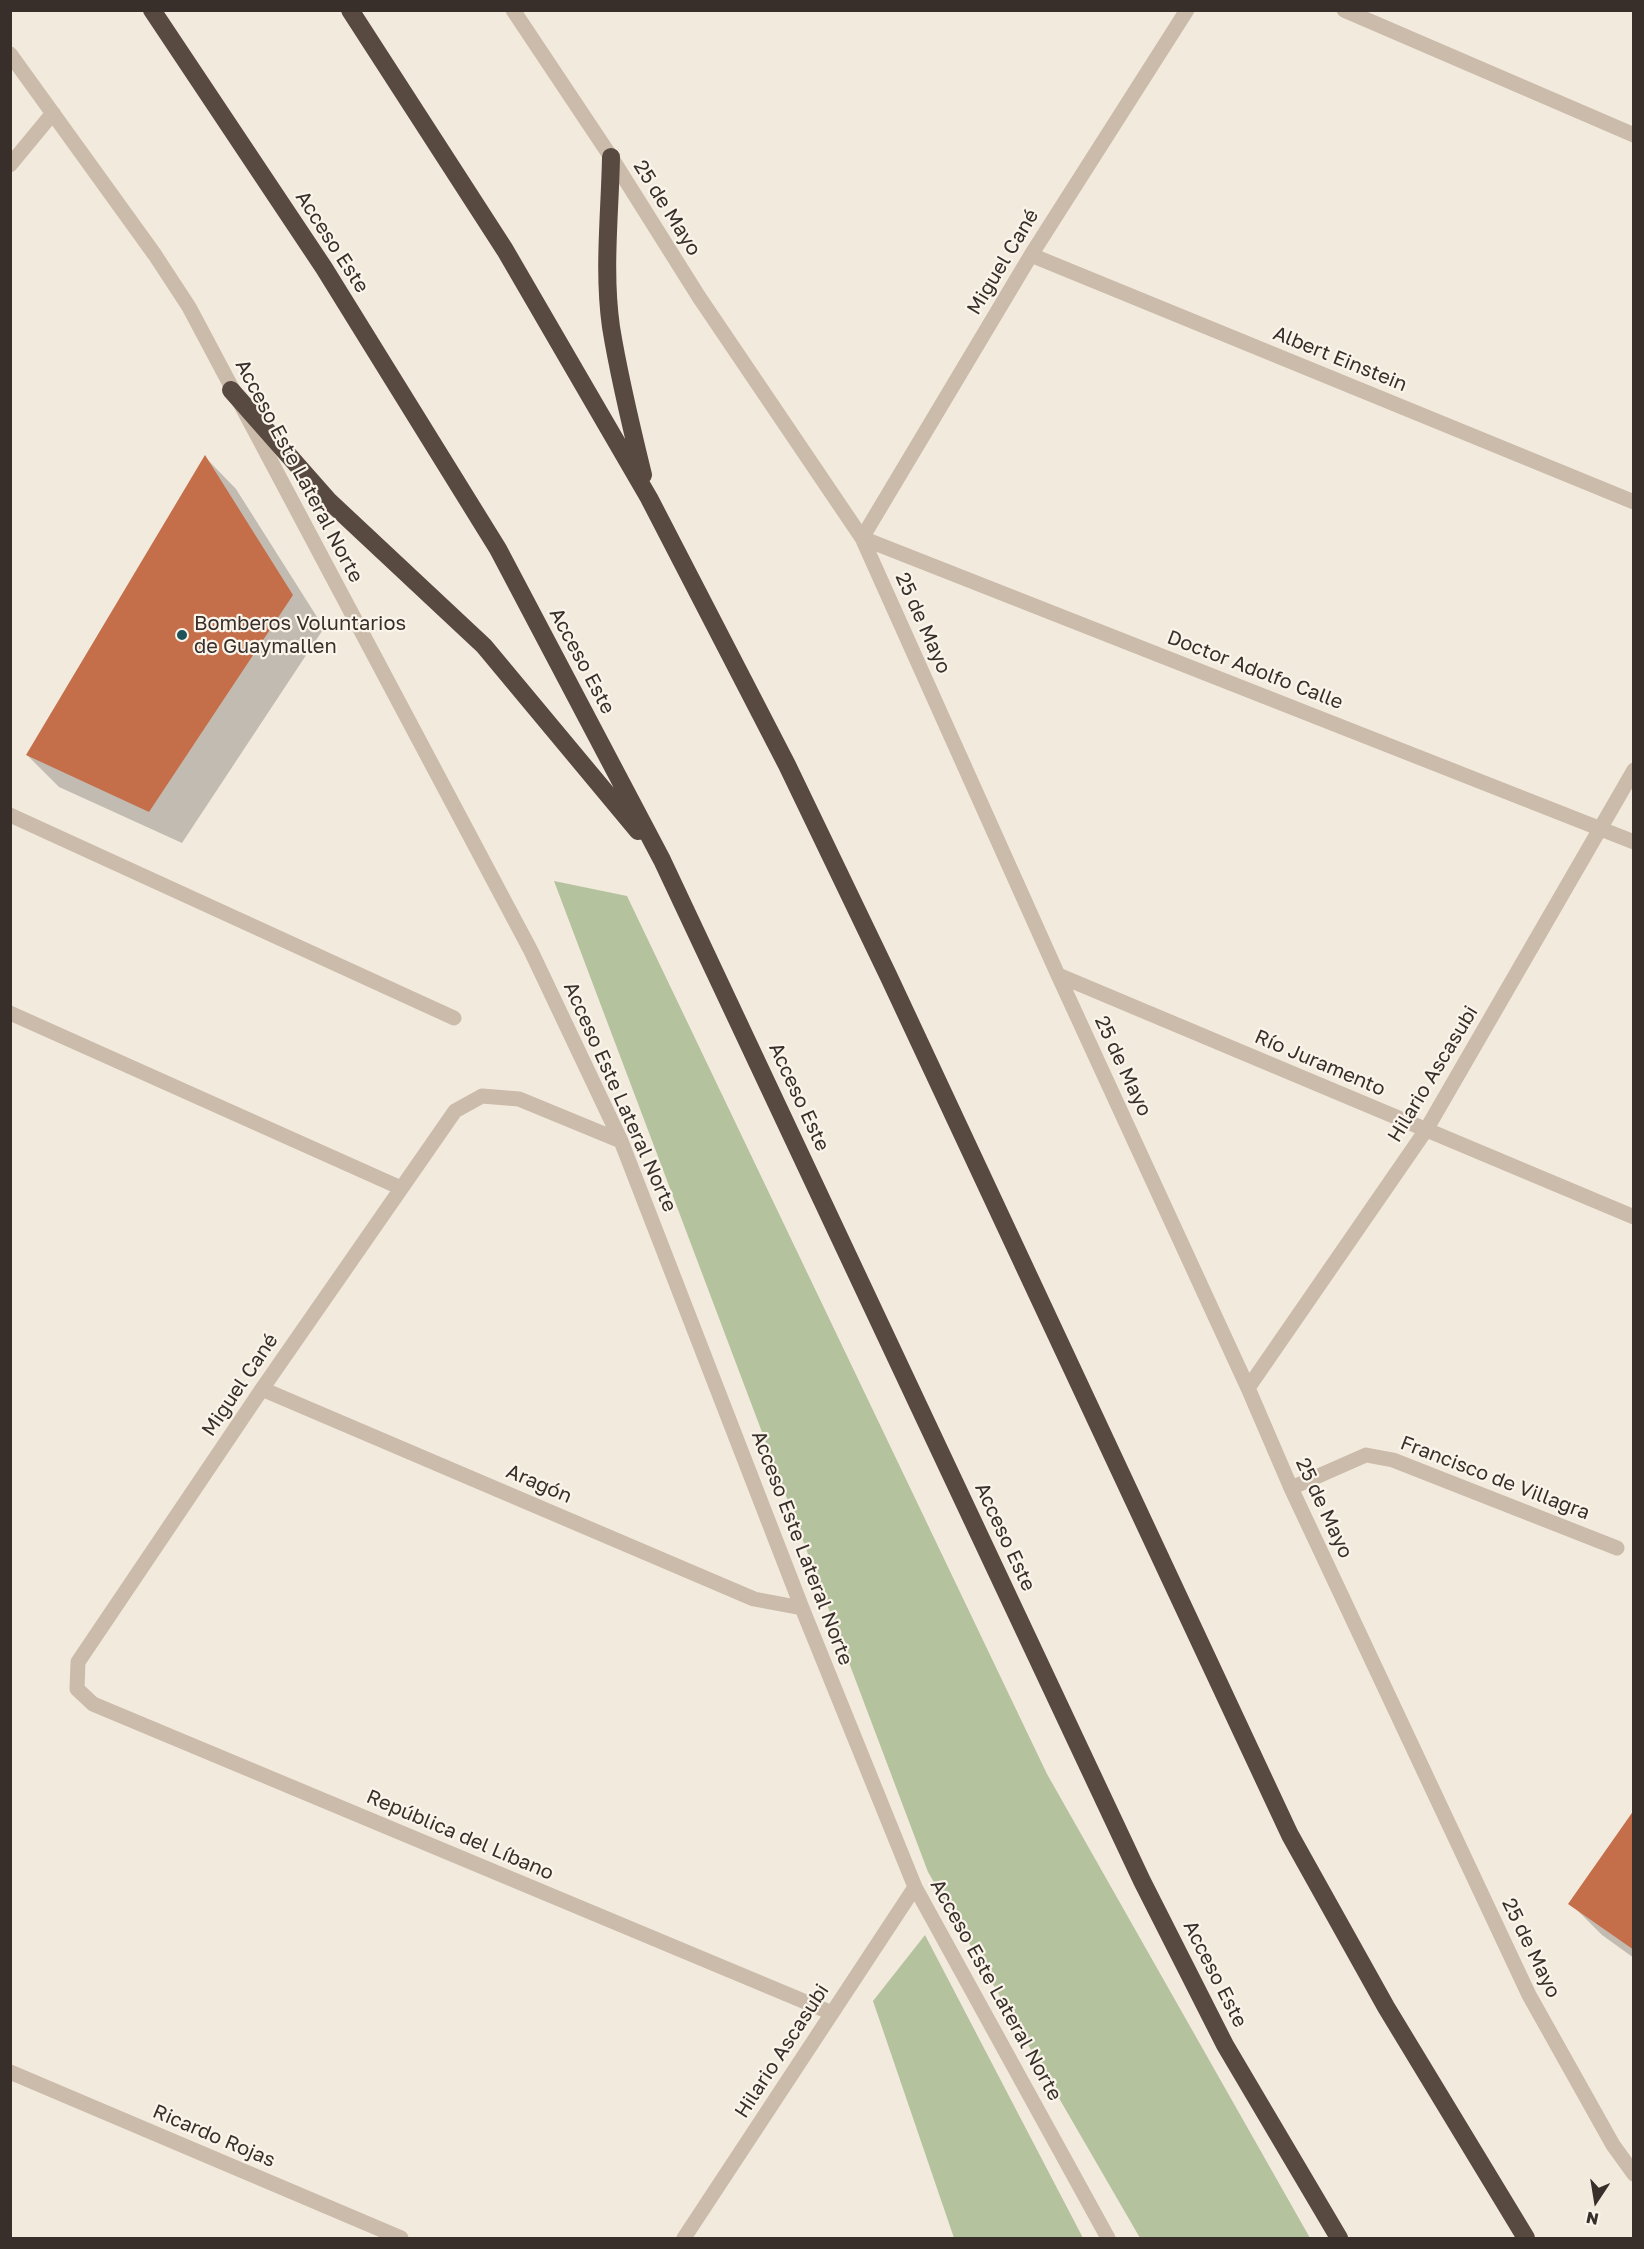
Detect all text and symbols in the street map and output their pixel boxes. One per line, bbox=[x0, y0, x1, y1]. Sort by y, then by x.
street label: 25 de Mayo bbox=[628, 156, 706, 260]
street label: Acceso Este bbox=[290, 187, 374, 297]
street label: Miguel Cané bbox=[962, 205, 1044, 319]
street label: Albert Einstein bbox=[1270, 321, 1410, 397]
street label: Acceso Este Lateral Norte bbox=[230, 355, 368, 587]
street label: 25 de Mayo bbox=[890, 569, 956, 677]
street label: Acceso Este bbox=[544, 604, 620, 718]
place label: Bomberos Voluntarios de Guaymallen bbox=[194, 612, 406, 659]
street label: Doctor Adolfo Calle bbox=[1164, 625, 1346, 715]
marker: Bomberos Voluntarios de Guaymallen bbox=[175, 628, 189, 642]
street label: Acceso Este Lateral Norte bbox=[558, 978, 682, 1216]
street label: Hilario Ascasubi bbox=[1383, 1001, 1483, 1147]
street label: 25 de Mayo bbox=[1089, 1012, 1157, 1120]
street label: Río Juramento bbox=[1251, 1025, 1389, 1101]
street label: Acceso Este bbox=[763, 1039, 835, 1155]
street label: Miguel Cané bbox=[197, 1329, 283, 1441]
street label: Acceso Este Lateral Norte bbox=[746, 1427, 858, 1669]
street label: Francisco de Villagra bbox=[1397, 1431, 1593, 1525]
street label: 25 de Mayo bbox=[1290, 1454, 1358, 1562]
street label: Aragón bbox=[503, 1459, 575, 1509]
street label: Acceso Este bbox=[969, 1479, 1041, 1595]
street label: República del Líbano bbox=[363, 1785, 557, 1885]
street label: Acceso Este Lateral Norte bbox=[925, 1875, 1067, 2105]
street label: 25 de Mayo bbox=[1497, 1894, 1565, 2002]
street label: Acceso Este bbox=[1178, 1917, 1252, 2031]
street label: Hilario Ascasubi bbox=[730, 1980, 834, 2122]
street label: Ricardo Rojas bbox=[149, 2099, 279, 2173]
north arrow bbox=[1566, 2171, 1626, 2231]
text: N bbox=[1584, 2208, 1600, 2230]

